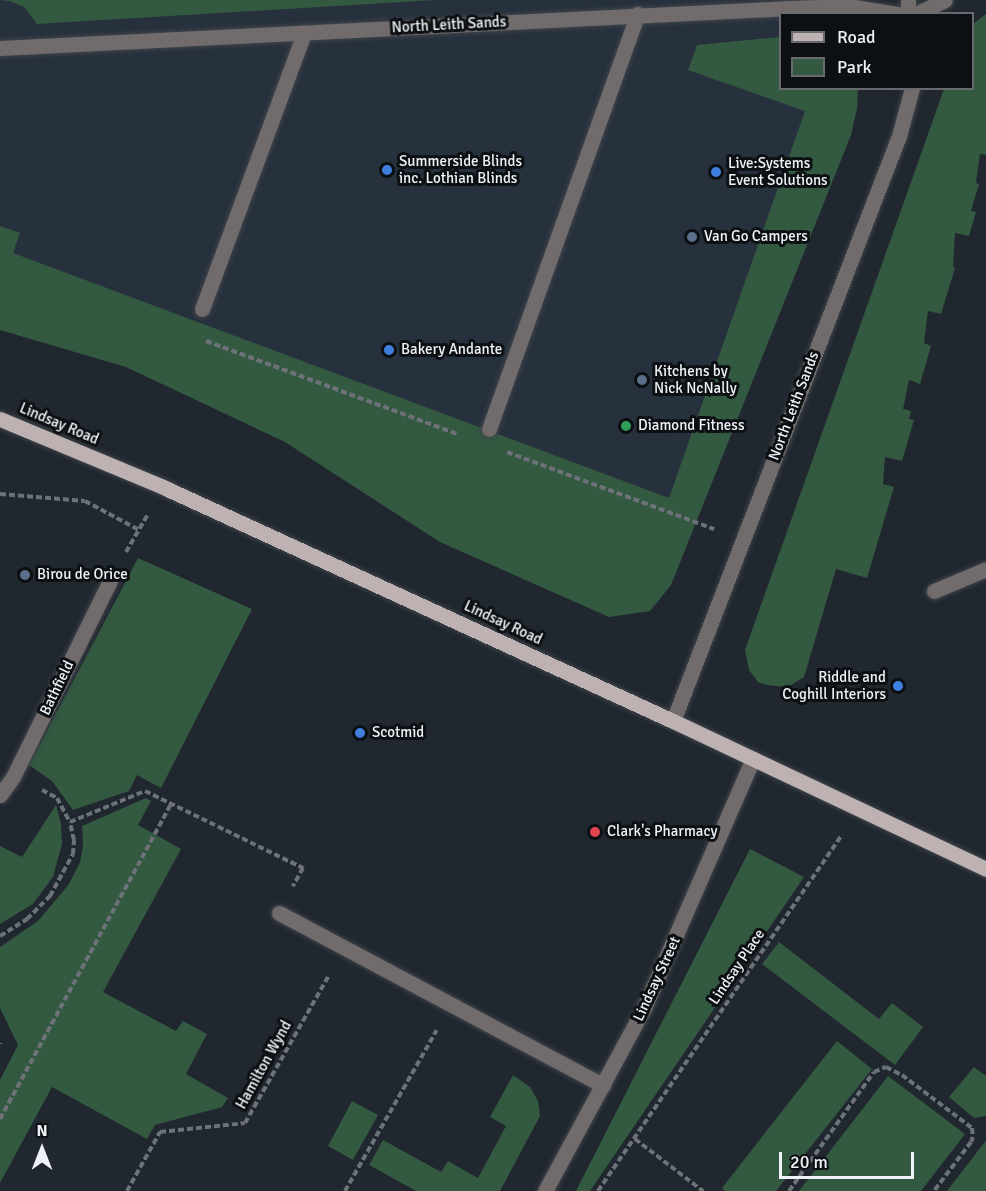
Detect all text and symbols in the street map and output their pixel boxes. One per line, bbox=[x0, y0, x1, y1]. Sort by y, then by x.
legend bbox=[779, 12, 974, 90]
street label: North Leith Sands bbox=[391, 13, 507, 37]
text: Road bbox=[837, 26, 876, 48]
text: Park bbox=[837, 56, 872, 78]
place label: Summerside Blinds inc. Lothian Blinds bbox=[399, 152, 522, 187]
place label: Live:Systems Event Solutions bbox=[728, 154, 828, 189]
marker: Summerside Blinds inc. Lothian Blinds bbox=[380, 163, 394, 177]
marker: Live:Systems Event Solutions bbox=[709, 165, 723, 179]
place label: Van Go Campers bbox=[704, 228, 808, 246]
marker: Van Go Campers bbox=[685, 230, 699, 244]
place label: Bakery Andante bbox=[401, 341, 502, 359]
marker: Bakery Andante bbox=[382, 343, 396, 357]
street label: North Leith Sands bbox=[765, 349, 823, 463]
place label: Kitchens by Nick NcNally bbox=[654, 362, 737, 397]
marker: Kitchens by Nick NcNally bbox=[635, 373, 649, 387]
street label: Lindsay Road bbox=[17, 399, 101, 449]
place label: Diamond Fitness bbox=[638, 417, 744, 435]
marker: Diamond Fitness bbox=[619, 419, 633, 433]
place label: Birou de Orice bbox=[37, 566, 128, 584]
marker: Birou de Orice bbox=[18, 568, 32, 582]
street label: Lindsay Road bbox=[461, 597, 545, 649]
street label: Bathfield bbox=[36, 658, 78, 718]
place label: Riddle and Coghill Interiors bbox=[782, 668, 886, 703]
marker: Riddle and Coghill Interiors bbox=[891, 679, 905, 693]
place label: Scotmid bbox=[372, 724, 424, 742]
marker: Scotmid bbox=[353, 726, 367, 740]
place label: Clark's Pharmacy bbox=[607, 823, 717, 841]
marker: Clark's Pharmacy bbox=[588, 825, 602, 839]
street label: Lindsay Place bbox=[705, 926, 769, 1008]
street label: Lindsay Street bbox=[630, 934, 684, 1024]
street label: Hamilton Wynd bbox=[232, 1018, 296, 1112]
north arrow bbox=[12, 1119, 72, 1179]
text: N bbox=[36, 1121, 48, 1141]
scale bar bbox=[782, 1140, 917, 1178]
text: 20 m bbox=[790, 1151, 828, 1173]

